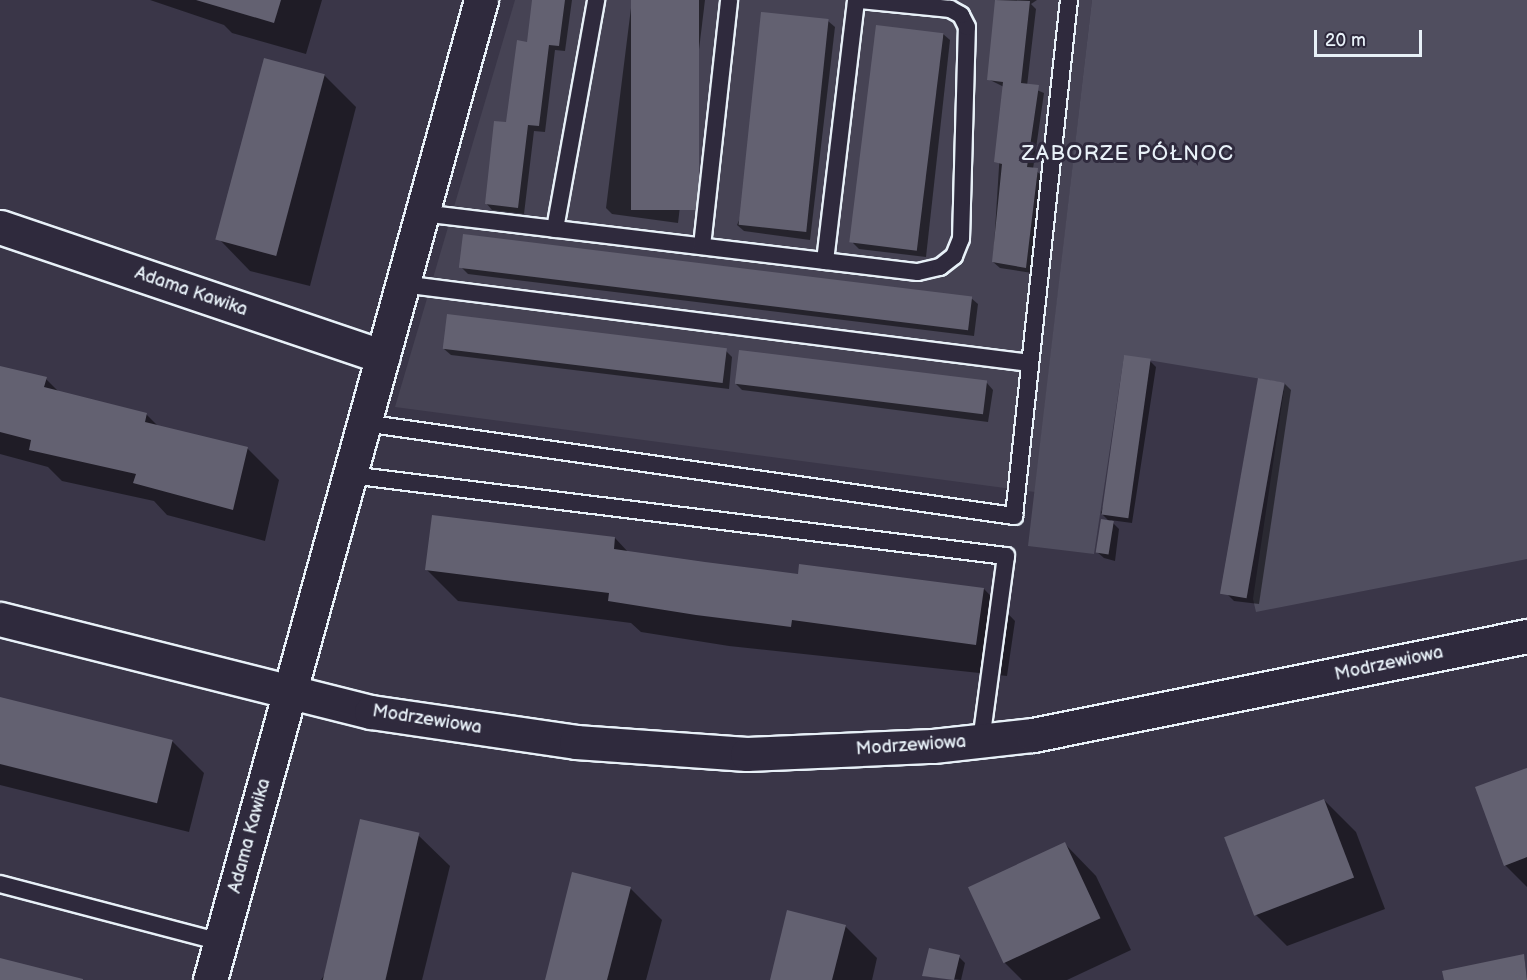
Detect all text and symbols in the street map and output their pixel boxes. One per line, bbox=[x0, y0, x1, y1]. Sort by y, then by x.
scale bar bbox=[1317, 18, 1425, 56]
text: 20 m bbox=[1325, 30, 1366, 51]
district label: ZABORZE PÓŁNOC bbox=[1022, 141, 1234, 167]
street label: Adama Kawika bbox=[132, 263, 250, 321]
street label: Modrzewiowa bbox=[1333, 642, 1445, 686]
street label: Modrzewiowa bbox=[371, 701, 483, 739]
street label: Modrzewiowa bbox=[855, 731, 967, 761]
street label: Adama Kawika bbox=[224, 776, 276, 896]

